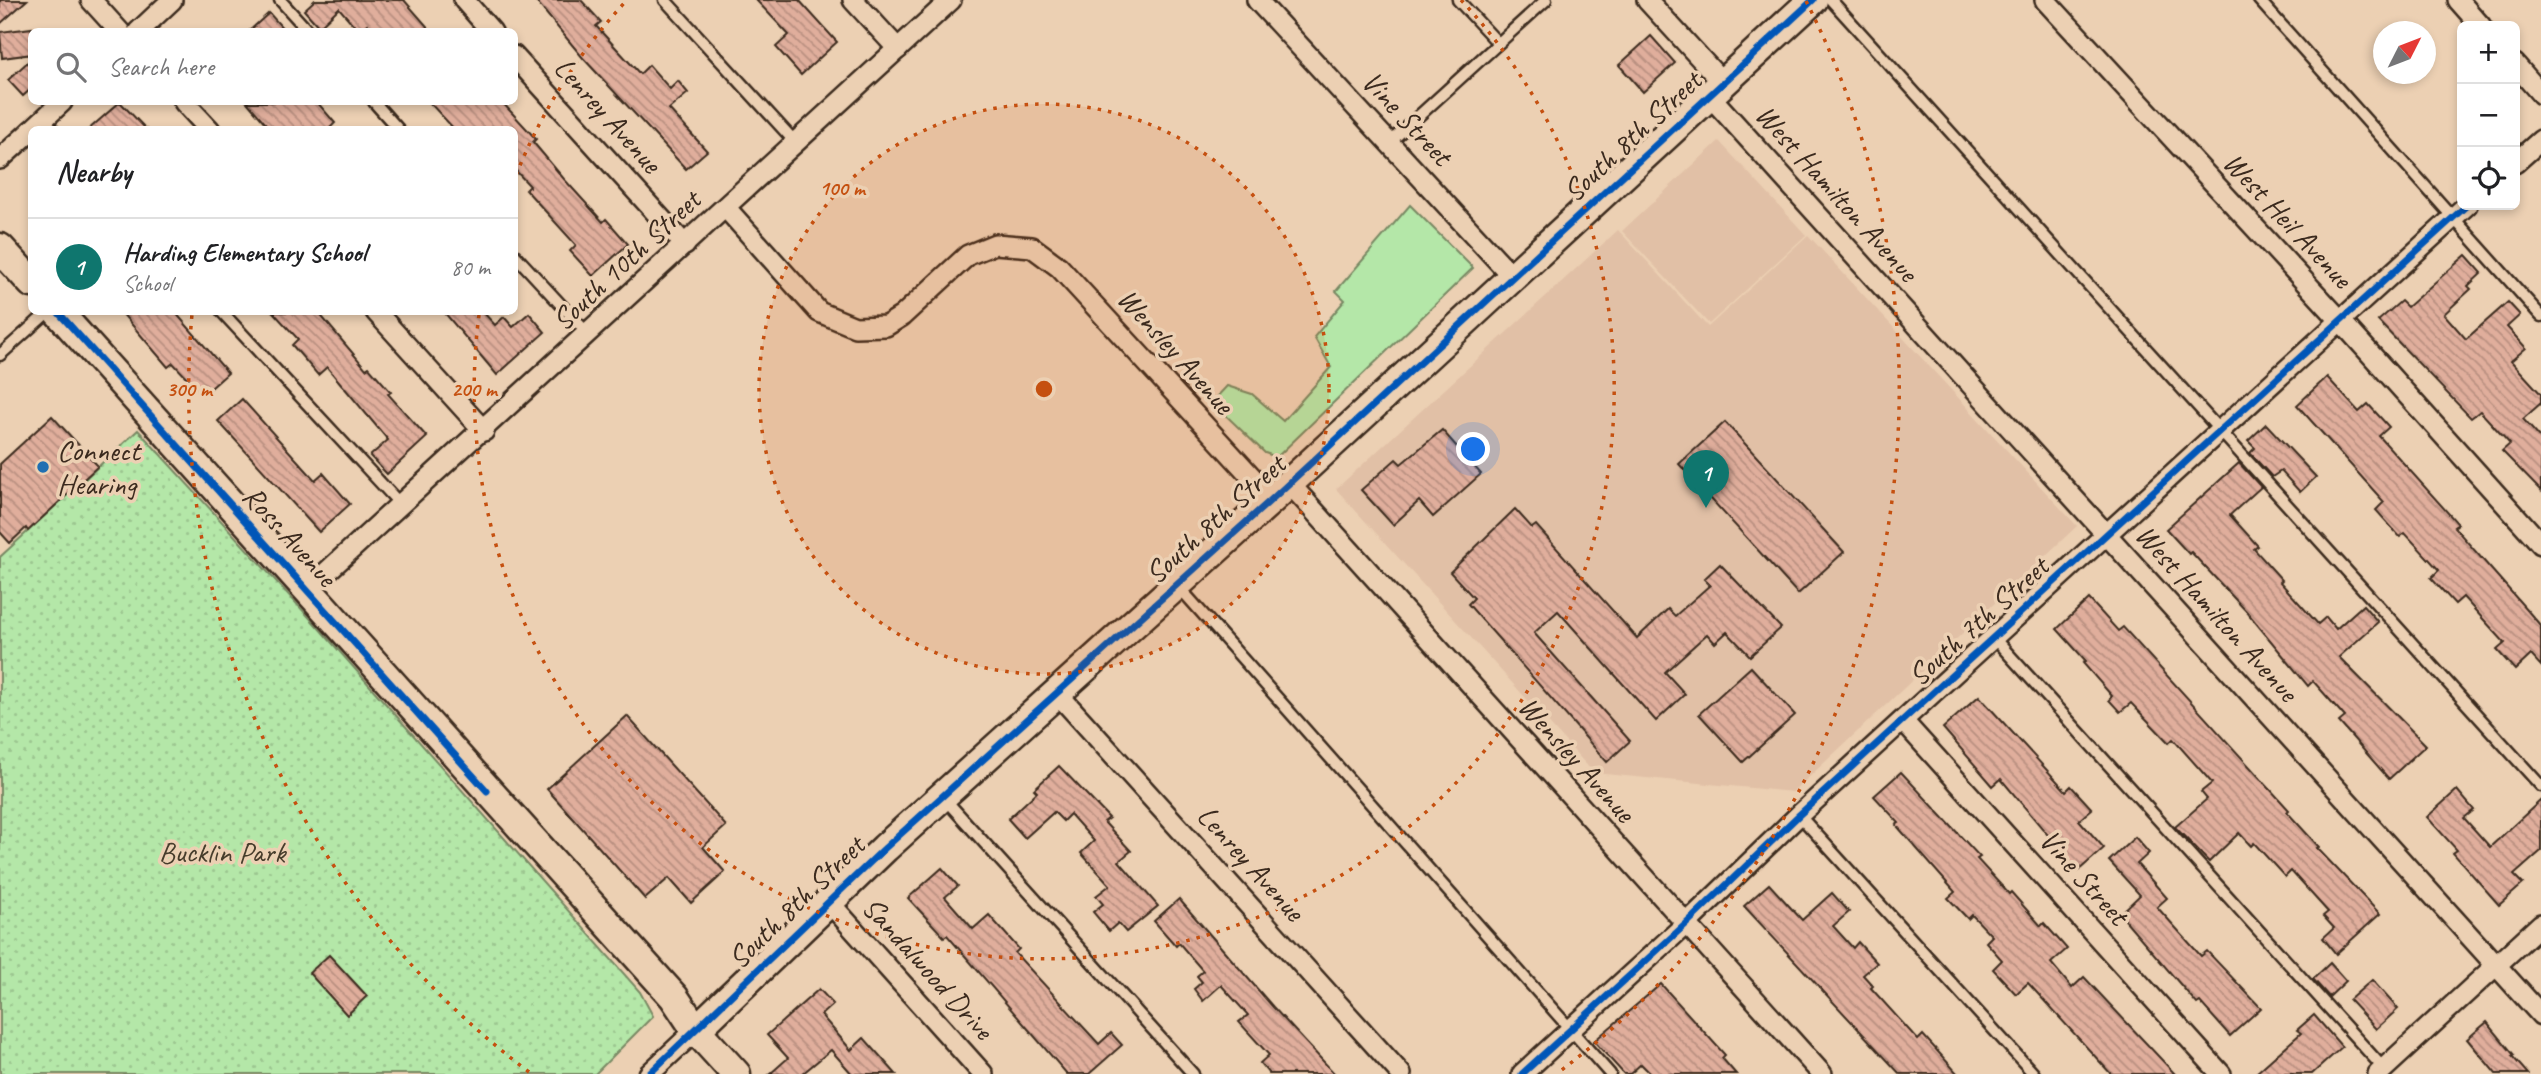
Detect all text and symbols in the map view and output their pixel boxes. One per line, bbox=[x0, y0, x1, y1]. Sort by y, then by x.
north arrow bbox=[2373, 21, 2436, 84]
map controls bbox=[2457, 21, 2520, 210]
button: + bbox=[2457, 21, 2520, 84]
search box bbox=[28, 28, 518, 105]
icon: search bbox=[52, 48, 90, 86]
street label: Lenrey Avenue bbox=[546, 49, 671, 183]
text: Search here bbox=[108, 50, 214, 83]
street label: South 8th Street bbox=[1555, 60, 1711, 210]
street label: Vine Street bbox=[1354, 63, 1462, 175]
button: − bbox=[2457, 84, 2520, 147]
street label: West Hamilton Avenue bbox=[1747, 96, 1928, 291]
street label: West Heil Avenue bbox=[2215, 144, 2362, 298]
button: locate bbox=[2457, 147, 2520, 210]
text: Nearby bbox=[56, 153, 132, 191]
text: 100 m bbox=[819, 175, 867, 201]
street label: South 10th Street bbox=[544, 179, 710, 338]
text: Harding Elementary School bbox=[123, 236, 366, 269]
text: 1 bbox=[74, 253, 84, 282]
text: 80 m bbox=[451, 253, 490, 282]
text: School bbox=[123, 269, 172, 298]
street label: Wensley Avenue bbox=[1109, 280, 1244, 424]
text: 300 m bbox=[166, 376, 214, 402]
text: 200 m bbox=[451, 376, 499, 402]
centre of rings bbox=[1032, 377, 1056, 401]
place label: Connect Hearing bbox=[57, 431, 143, 503]
your location bbox=[1456, 432, 1490, 466]
street label: South 8th Street bbox=[1137, 444, 1295, 592]
pin: 1 bbox=[1683, 450, 1729, 508]
marker: Connect Hearing bbox=[35, 459, 51, 475]
street label: Ross Avenue bbox=[235, 478, 347, 596]
street label: West Hamilton Avenue bbox=[2127, 516, 2308, 711]
street label: South 7th Street bbox=[1900, 546, 2058, 694]
street label: Wensley Avenue bbox=[1510, 688, 1645, 832]
street label: Lenrey Avenue bbox=[1189, 797, 1314, 931]
street label: Vine Street bbox=[2031, 821, 2139, 935]
street label: South 8th Street bbox=[720, 825, 875, 977]
park label: Bucklin Park bbox=[159, 833, 287, 871]
street label: Sandalwood Drive bbox=[854, 889, 1003, 1049]

